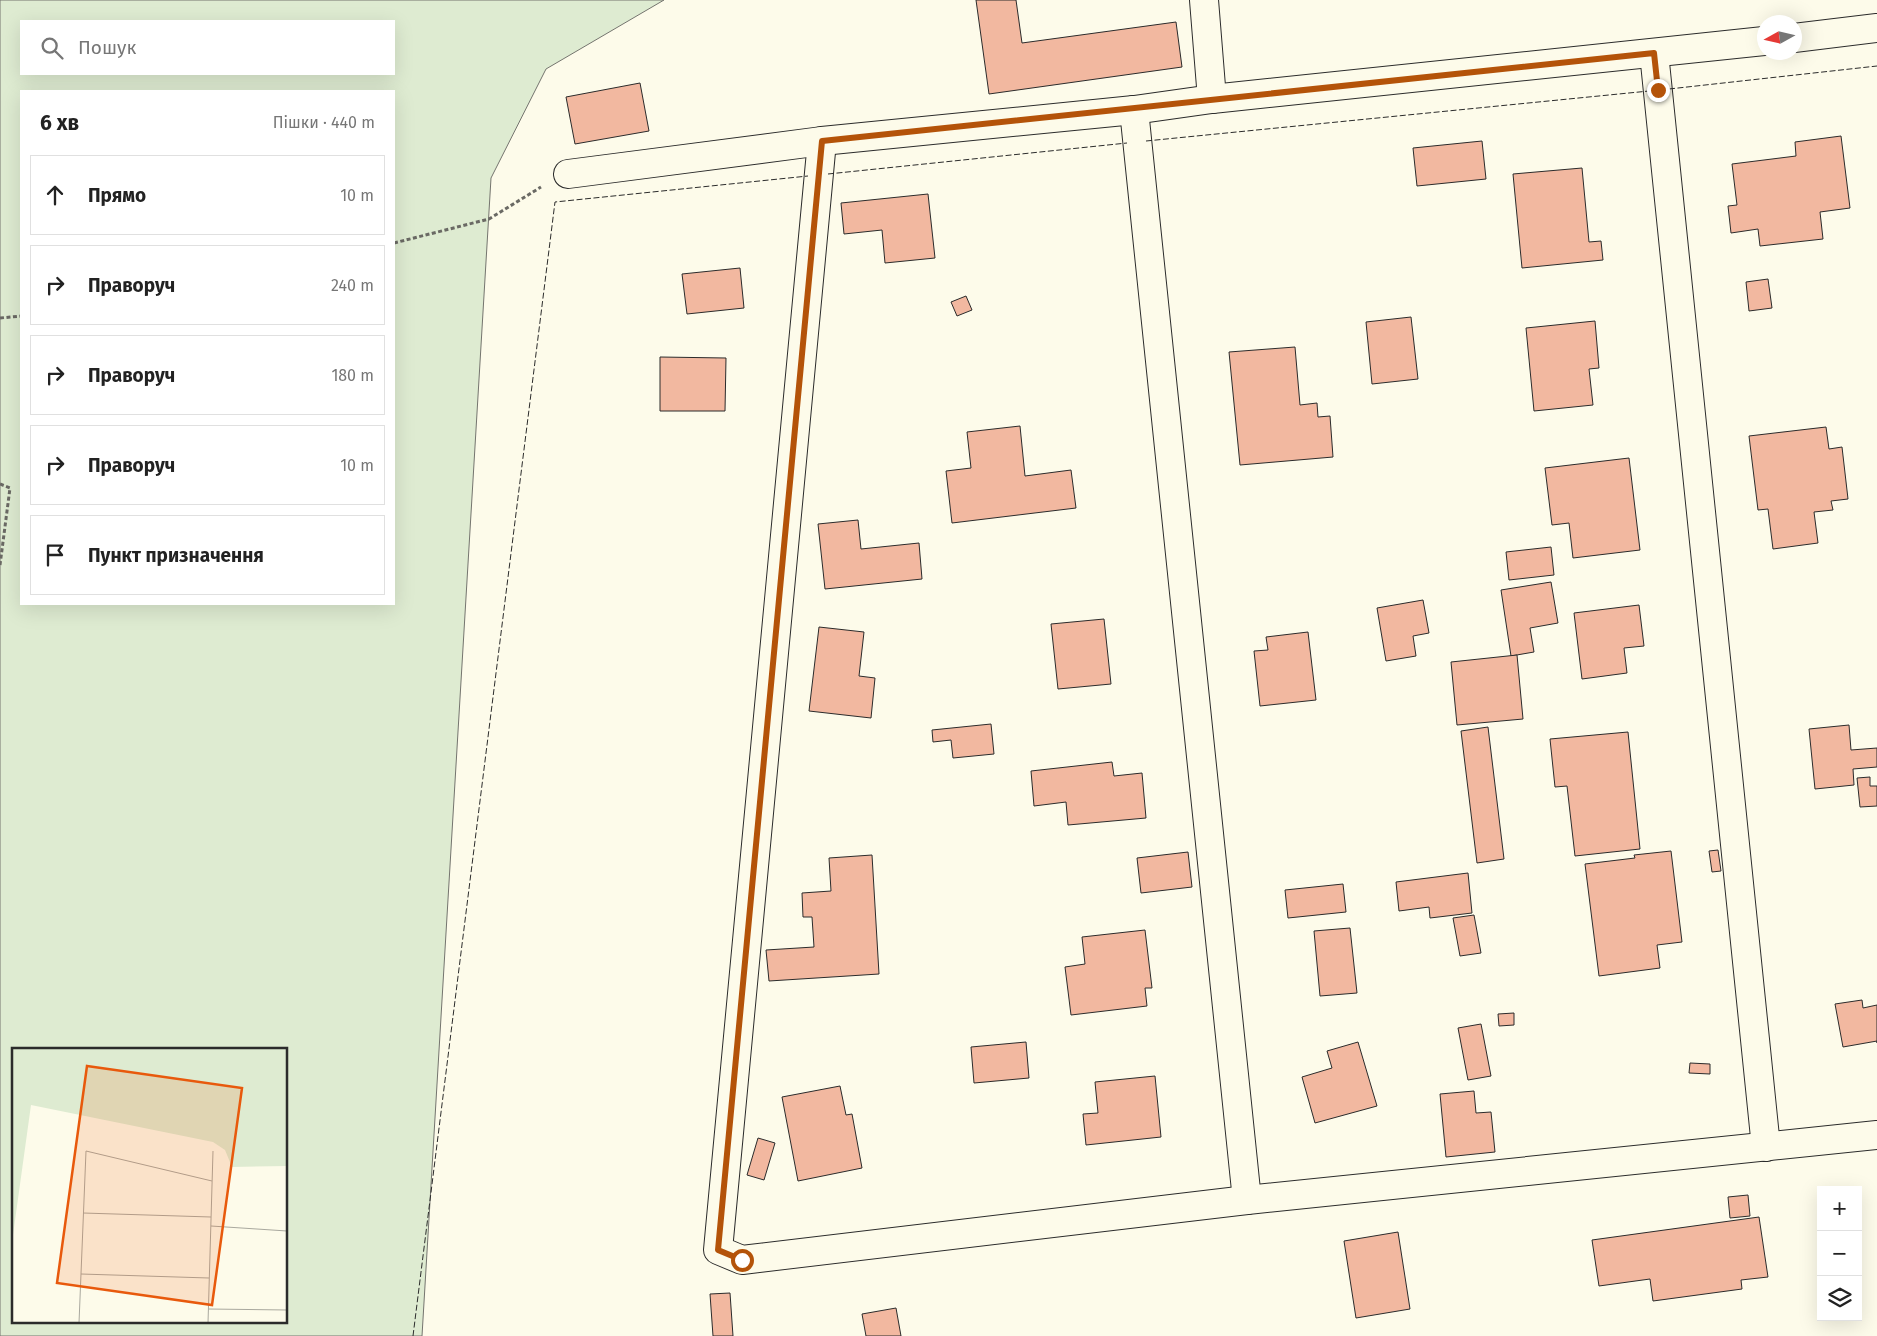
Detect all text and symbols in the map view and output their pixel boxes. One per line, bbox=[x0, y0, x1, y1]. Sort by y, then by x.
north arrow bbox=[1757, 15, 1802, 60]
search box bbox=[20, 20, 395, 75]
icon: search bbox=[38, 34, 66, 62]
text: Пошук bbox=[78, 36, 136, 59]
route end bbox=[1647, 79, 1670, 102]
text: 6 хв bbox=[40, 110, 79, 136]
text: Пішки · 440 m bbox=[273, 113, 375, 132]
icon: ahead bbox=[41, 181, 69, 209]
text: Прямо bbox=[88, 184, 146, 207]
text: 10 m bbox=[340, 186, 374, 205]
icon: right bbox=[41, 271, 69, 299]
text: Праворуч bbox=[88, 274, 175, 297]
text: 240 m bbox=[331, 276, 374, 295]
icon: right bbox=[41, 361, 69, 389]
text: Праворуч bbox=[88, 364, 175, 387]
text: 180 m bbox=[331, 366, 374, 385]
icon: right bbox=[41, 451, 69, 479]
text: Праворуч bbox=[88, 454, 175, 477]
text: 10 m bbox=[340, 456, 374, 475]
icon: arrive bbox=[41, 541, 69, 569]
text: Пункт призначення bbox=[88, 544, 264, 567]
inset map bbox=[12, 1048, 288, 1324]
map controls bbox=[1817, 1186, 1862, 1321]
button: + bbox=[1817, 1186, 1862, 1231]
button: − bbox=[1817, 1231, 1862, 1276]
route start bbox=[731, 1249, 754, 1272]
button: layers bbox=[1817, 1276, 1862, 1321]

